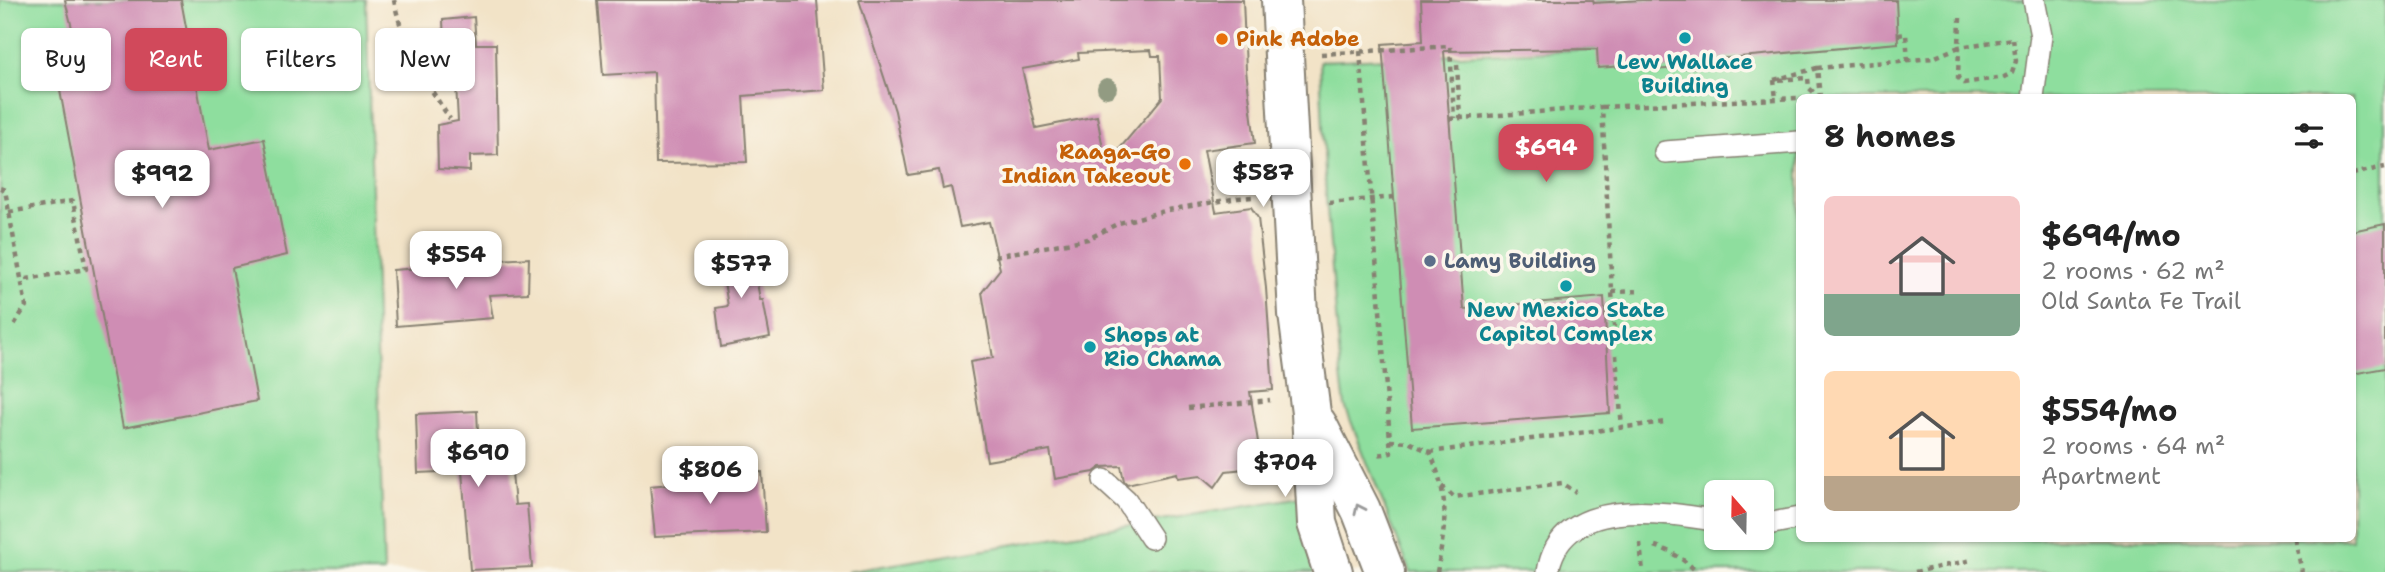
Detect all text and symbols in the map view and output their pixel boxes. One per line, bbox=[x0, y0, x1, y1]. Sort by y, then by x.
place label: Pink Adobe bbox=[1236, 25, 1360, 53]
chip: Buy bbox=[21, 28, 111, 91]
chip: Rent bbox=[125, 28, 227, 91]
chip: Filters bbox=[241, 28, 361, 91]
chip: New bbox=[375, 28, 475, 91]
marker: Lew Wallace Building bbox=[1677, 30, 1693, 46]
marker: Pink Adobe bbox=[1214, 31, 1230, 47]
place label: Lew Wallace Building bbox=[1617, 48, 1753, 100]
text: 8 homes bbox=[1824, 116, 1956, 157]
icon: filters bbox=[2290, 117, 2328, 155]
pin: $694 bbox=[1505, 124, 1587, 184]
text: $694 bbox=[1515, 132, 1577, 162]
place label: Raaga-Go Indian Takeout bbox=[1002, 138, 1171, 190]
pin: $992 bbox=[121, 150, 203, 210]
pin: $587 bbox=[1222, 150, 1304, 209]
marker: Raaga-Go Indian Takeout bbox=[1177, 156, 1193, 172]
text: $587 bbox=[1232, 157, 1294, 187]
text: $992 bbox=[131, 158, 193, 188]
text: $694/mo bbox=[2041, 215, 2181, 256]
icon: home bbox=[1880, 224, 1964, 308]
pin: $554 bbox=[415, 232, 497, 291]
text: $554 bbox=[426, 239, 486, 269]
pin: $577 bbox=[700, 240, 782, 300]
place label: Lamy Building bbox=[1444, 247, 1596, 275]
text: $577 bbox=[710, 248, 772, 278]
marker: Lamy Building bbox=[1422, 253, 1438, 269]
text: 2 rooms · 62 m² bbox=[2041, 256, 2225, 286]
marker: New Mexico State Capitol Complex bbox=[1558, 278, 1574, 294]
text: Old Santa Fe Trail bbox=[2041, 286, 2241, 316]
place label: New Mexico State Capitol Complex bbox=[1467, 296, 1665, 348]
place label: Shops at Rio Chama bbox=[1104, 321, 1222, 373]
marker: Shops at Rio Chama bbox=[1082, 339, 1098, 355]
text: $554/mo bbox=[2041, 390, 2177, 431]
icon: home bbox=[1880, 399, 1964, 483]
pin: $690 bbox=[437, 430, 519, 489]
text: 2 rooms · 64 m² bbox=[2041, 431, 2225, 461]
text: $690 bbox=[447, 437, 510, 467]
pin: $704 bbox=[1244, 440, 1326, 499]
pin: $806 bbox=[669, 447, 751, 506]
text: $704 bbox=[1253, 447, 1317, 477]
text: $806 bbox=[678, 454, 742, 484]
text: Apartment bbox=[2041, 461, 2161, 491]
north arrow bbox=[1704, 480, 1774, 550]
map controls bbox=[1704, 480, 1774, 550]
one-way arrow bbox=[1353, 504, 1367, 516]

